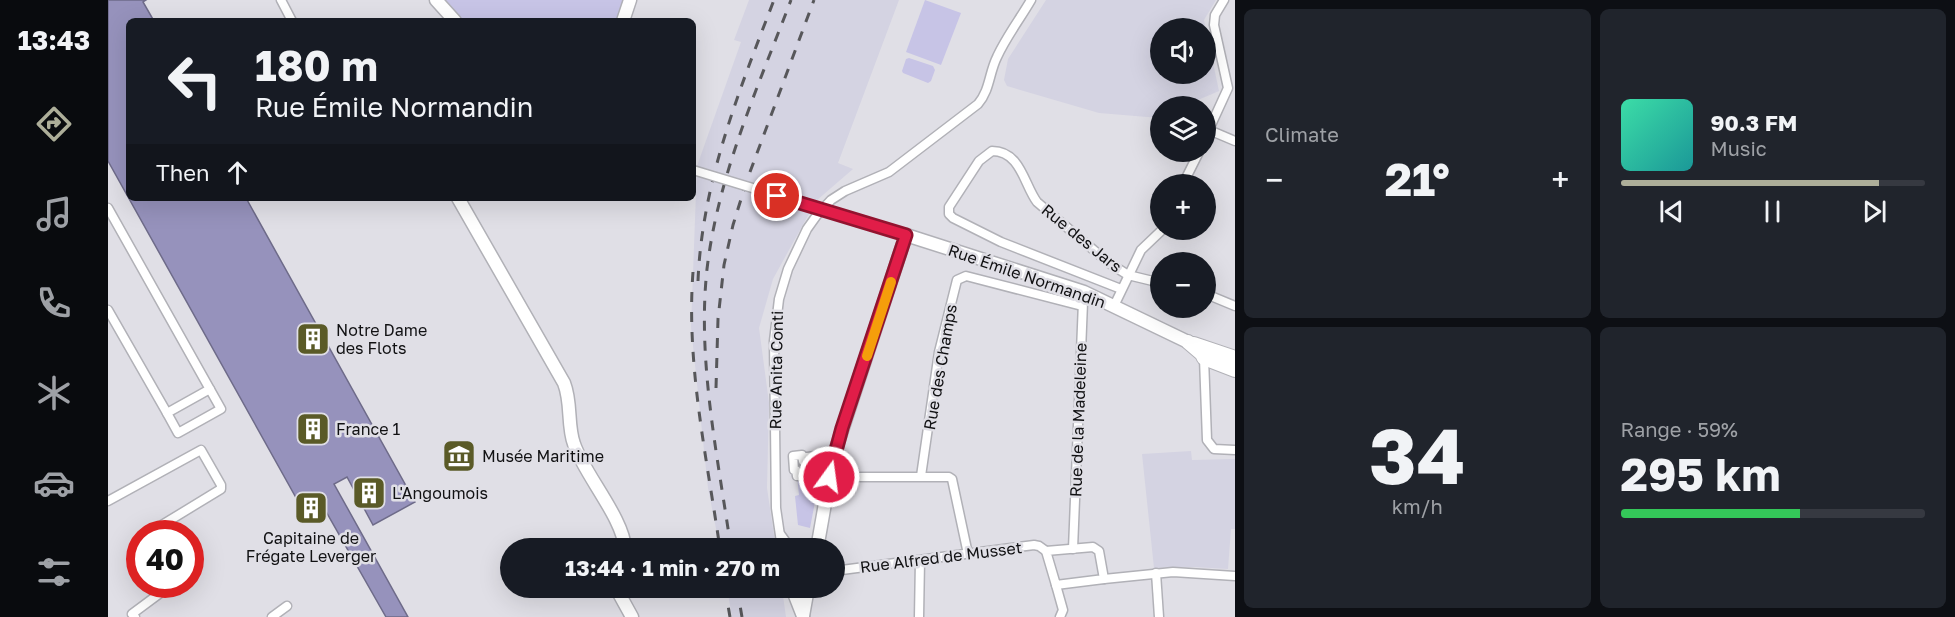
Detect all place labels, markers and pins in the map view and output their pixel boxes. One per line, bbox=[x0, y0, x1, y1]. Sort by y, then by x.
pin bbox=[751, 170, 802, 221]
place label: Notre Dame des Flots bbox=[336, 320, 427, 358]
building icon: Notre Dame des Flots bbox=[295, 321, 331, 357]
building icon: France 1 bbox=[295, 411, 331, 447]
place label: France 1 bbox=[336, 419, 400, 439]
museum icon: Musée Maritime bbox=[441, 438, 477, 474]
place label: Musée Maritime bbox=[482, 446, 604, 466]
building icon: L'Angoumois bbox=[351, 475, 387, 511]
place label: L'Angoumois bbox=[392, 483, 488, 503]
building icon: Capitaine de Frégate Leverger bbox=[293, 490, 329, 526]
place label: Capitaine de Frégate Leverger bbox=[246, 528, 376, 566]

